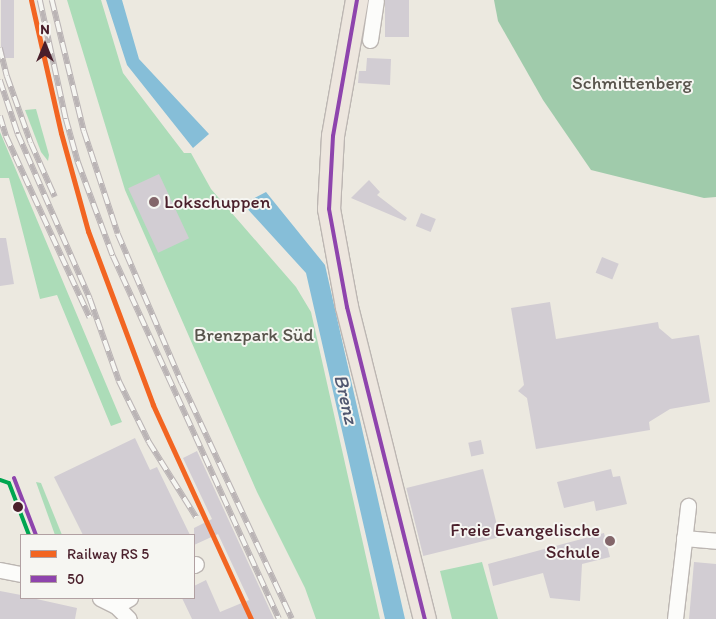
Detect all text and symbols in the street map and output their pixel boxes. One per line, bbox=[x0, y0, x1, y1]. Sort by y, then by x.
north arrow bbox=[20, 20, 70, 70]
text: N bbox=[40, 21, 50, 38]
park label: Schmittenberg bbox=[572, 72, 692, 94]
place label: Lokschuppen bbox=[164, 191, 270, 213]
marker: Lokschuppen bbox=[148, 196, 160, 208]
park label: Brenzpark Süd bbox=[194, 324, 314, 346]
water label: Brenz bbox=[329, 372, 363, 426]
unlabelled marker bbox=[13, 502, 23, 512]
place label: Freie Evangelische Schule bbox=[451, 519, 600, 563]
legend bbox=[20, 534, 195, 599]
marker: Freie Evangelische Schule bbox=[604, 535, 616, 547]
text: Railway RS 5 bbox=[67, 545, 149, 563]
text: 50 bbox=[67, 570, 84, 588]

